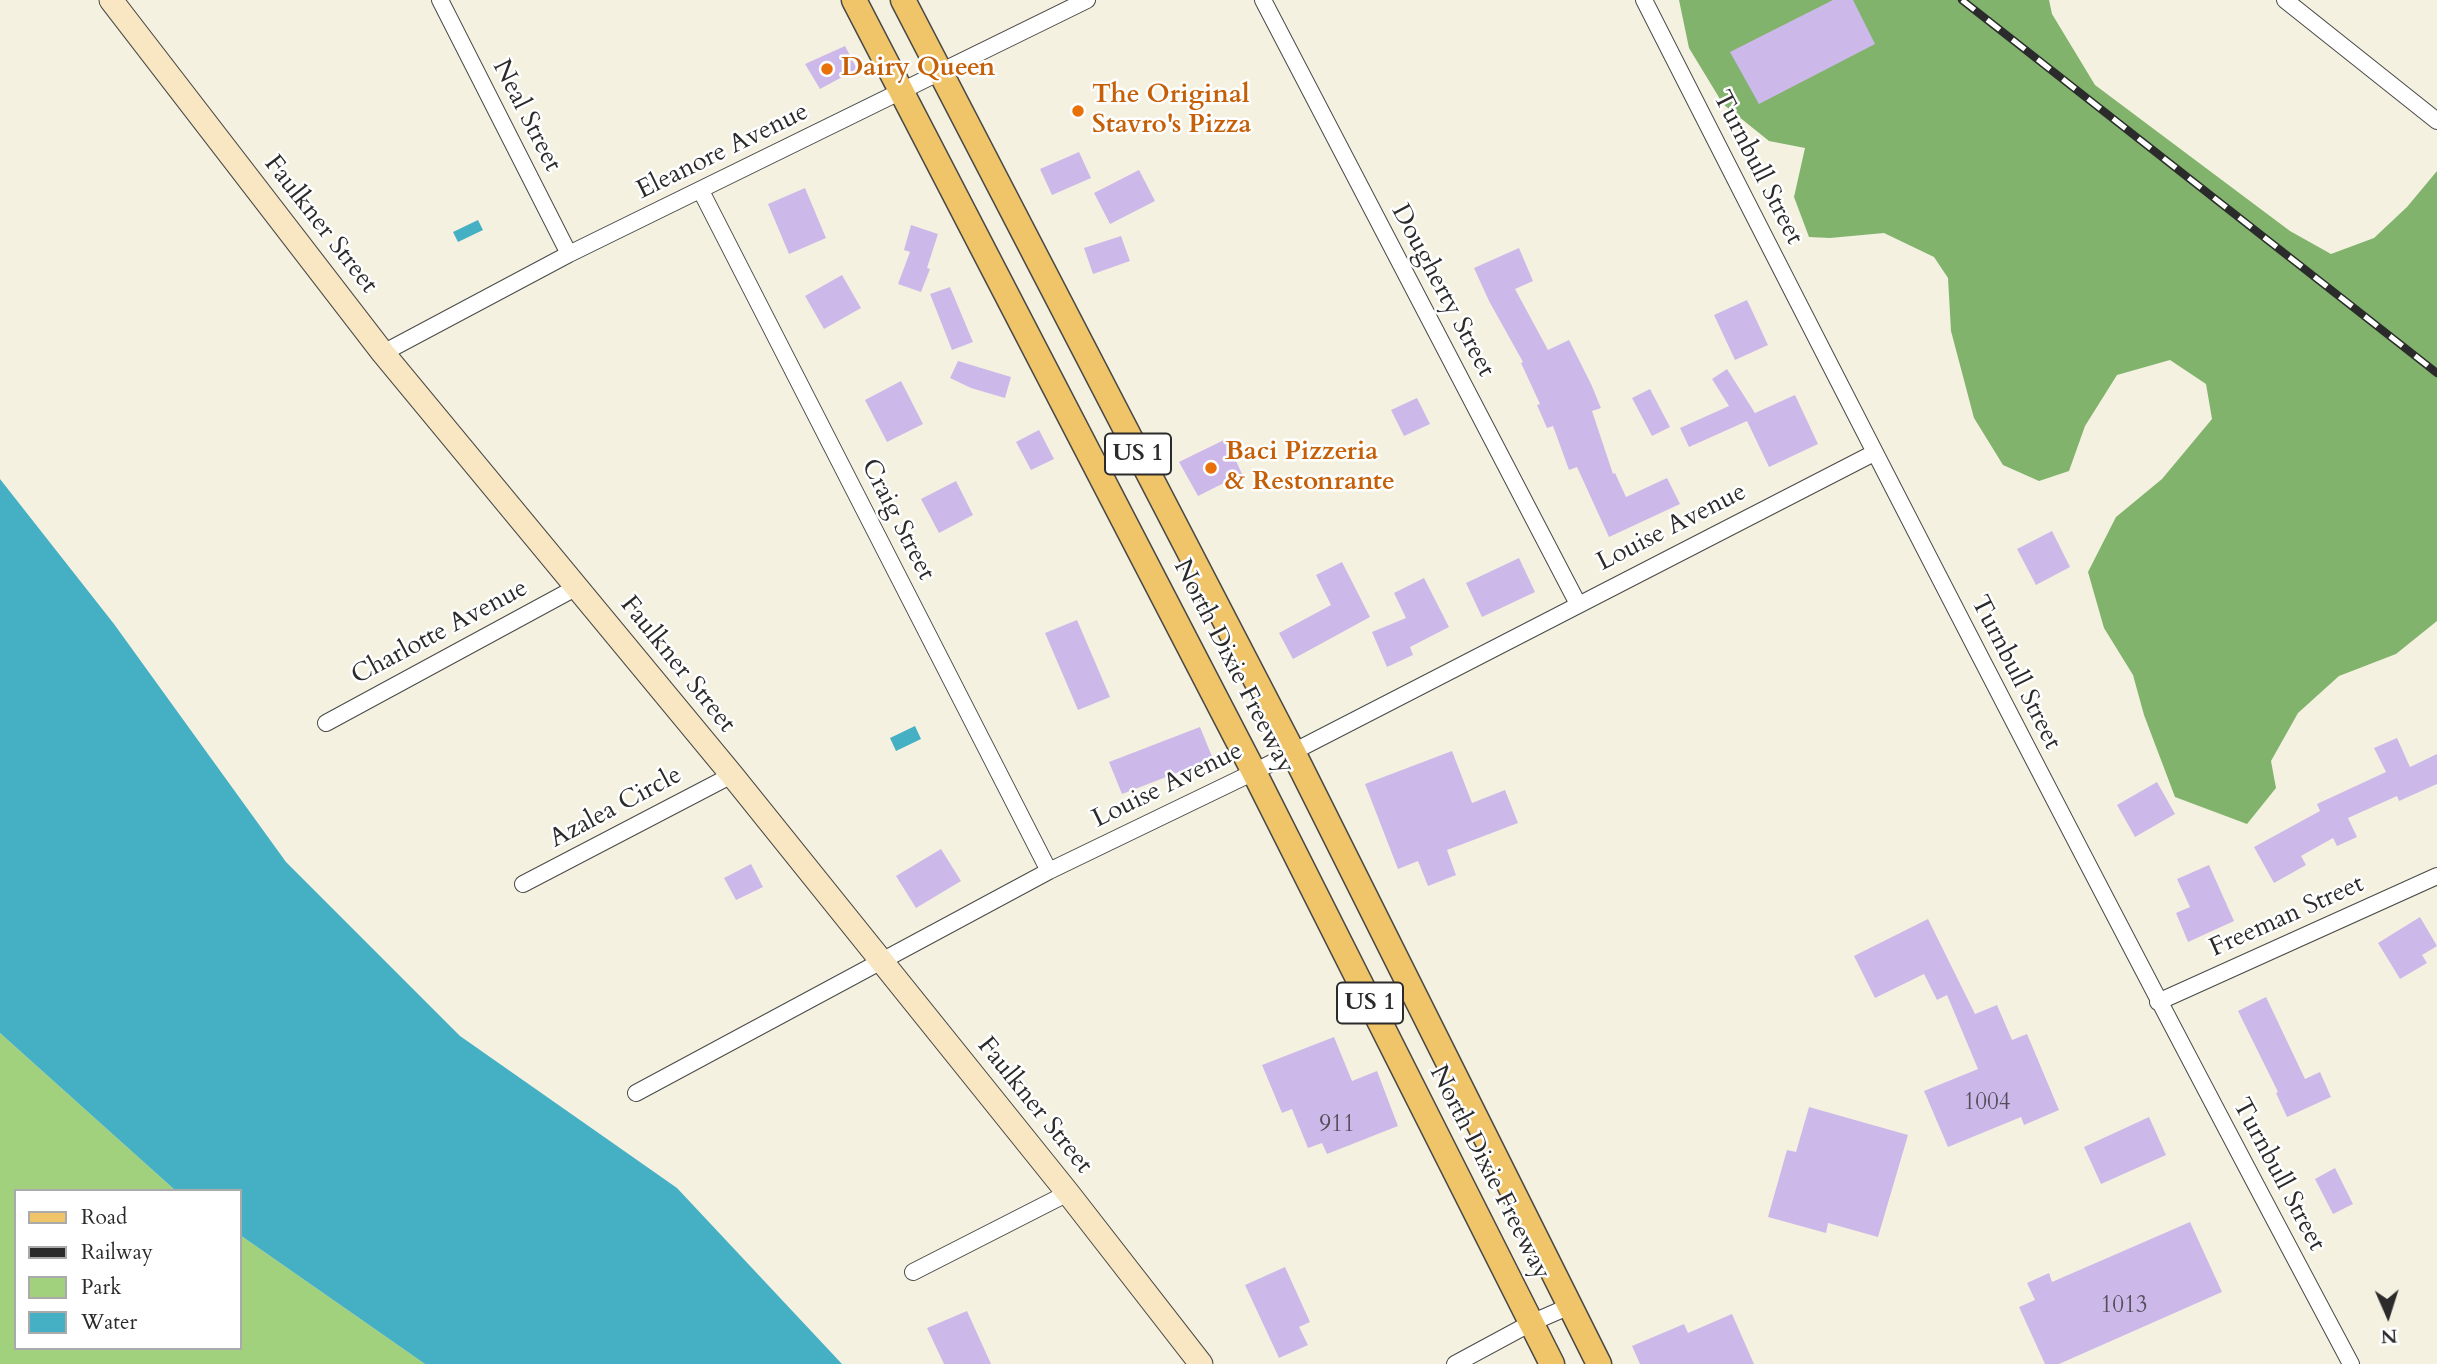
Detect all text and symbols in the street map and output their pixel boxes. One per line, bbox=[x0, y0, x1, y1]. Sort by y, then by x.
place label: Dairy Queen bbox=[841, 53, 995, 85]
street label: Neal Street bbox=[485, 55, 567, 177]
marker: Dairy Queen bbox=[819, 61, 835, 77]
place label: The Original Stavro's Pizza bbox=[1092, 80, 1251, 142]
street label: Turnbull Street bbox=[1705, 86, 1809, 250]
street label: Eleanore Avenue bbox=[632, 97, 814, 207]
marker: The Original Stavro's Pizza bbox=[1070, 103, 1086, 119]
street label: Faulkner Street bbox=[256, 150, 384, 300]
street label: Dougherty Street bbox=[1383, 199, 1501, 383]
road number: US 1 bbox=[1105, 434, 1171, 475]
place label: Baci Pizzeria & Restonrante bbox=[1225, 437, 1395, 498]
street label: Craig Street bbox=[853, 454, 941, 586]
marker: Baci Pizzeria & Restonrante bbox=[1203, 460, 1219, 476]
street label: Louise Avenue bbox=[1592, 477, 1752, 579]
street label: North Dixie Freeway bbox=[1165, 555, 1301, 779]
street label: Charlotte Avenue bbox=[347, 573, 533, 693]
street label: Faulkner Street bbox=[613, 591, 741, 739]
street label: Turnbull Street bbox=[1963, 591, 2067, 755]
street label: Louise Avenue bbox=[1088, 736, 1248, 836]
street label: Azalea Circle bbox=[545, 760, 687, 856]
street label: Freeman Street bbox=[2205, 869, 2369, 965]
road number: US 1 bbox=[1337, 982, 1403, 1023]
street label: Faulkner Street bbox=[970, 1032, 1098, 1180]
street label: North Dixie Freeway bbox=[1421, 1061, 1557, 1285]
house number: 1004 bbox=[1963, 1090, 2011, 1118]
street label: Turnbull Street bbox=[2225, 1093, 2331, 1257]
house number: 911 bbox=[1319, 1112, 1355, 1140]
legend bbox=[14, 1189, 242, 1350]
text: Road bbox=[81, 1203, 127, 1232]
text: Railway bbox=[81, 1238, 153, 1267]
text: Park bbox=[81, 1273, 121, 1302]
north arrow bbox=[2353, 1280, 2423, 1350]
house number: 1013 bbox=[2100, 1293, 2148, 1321]
text: Water bbox=[81, 1308, 137, 1337]
text: N bbox=[2380, 1323, 2398, 1349]

